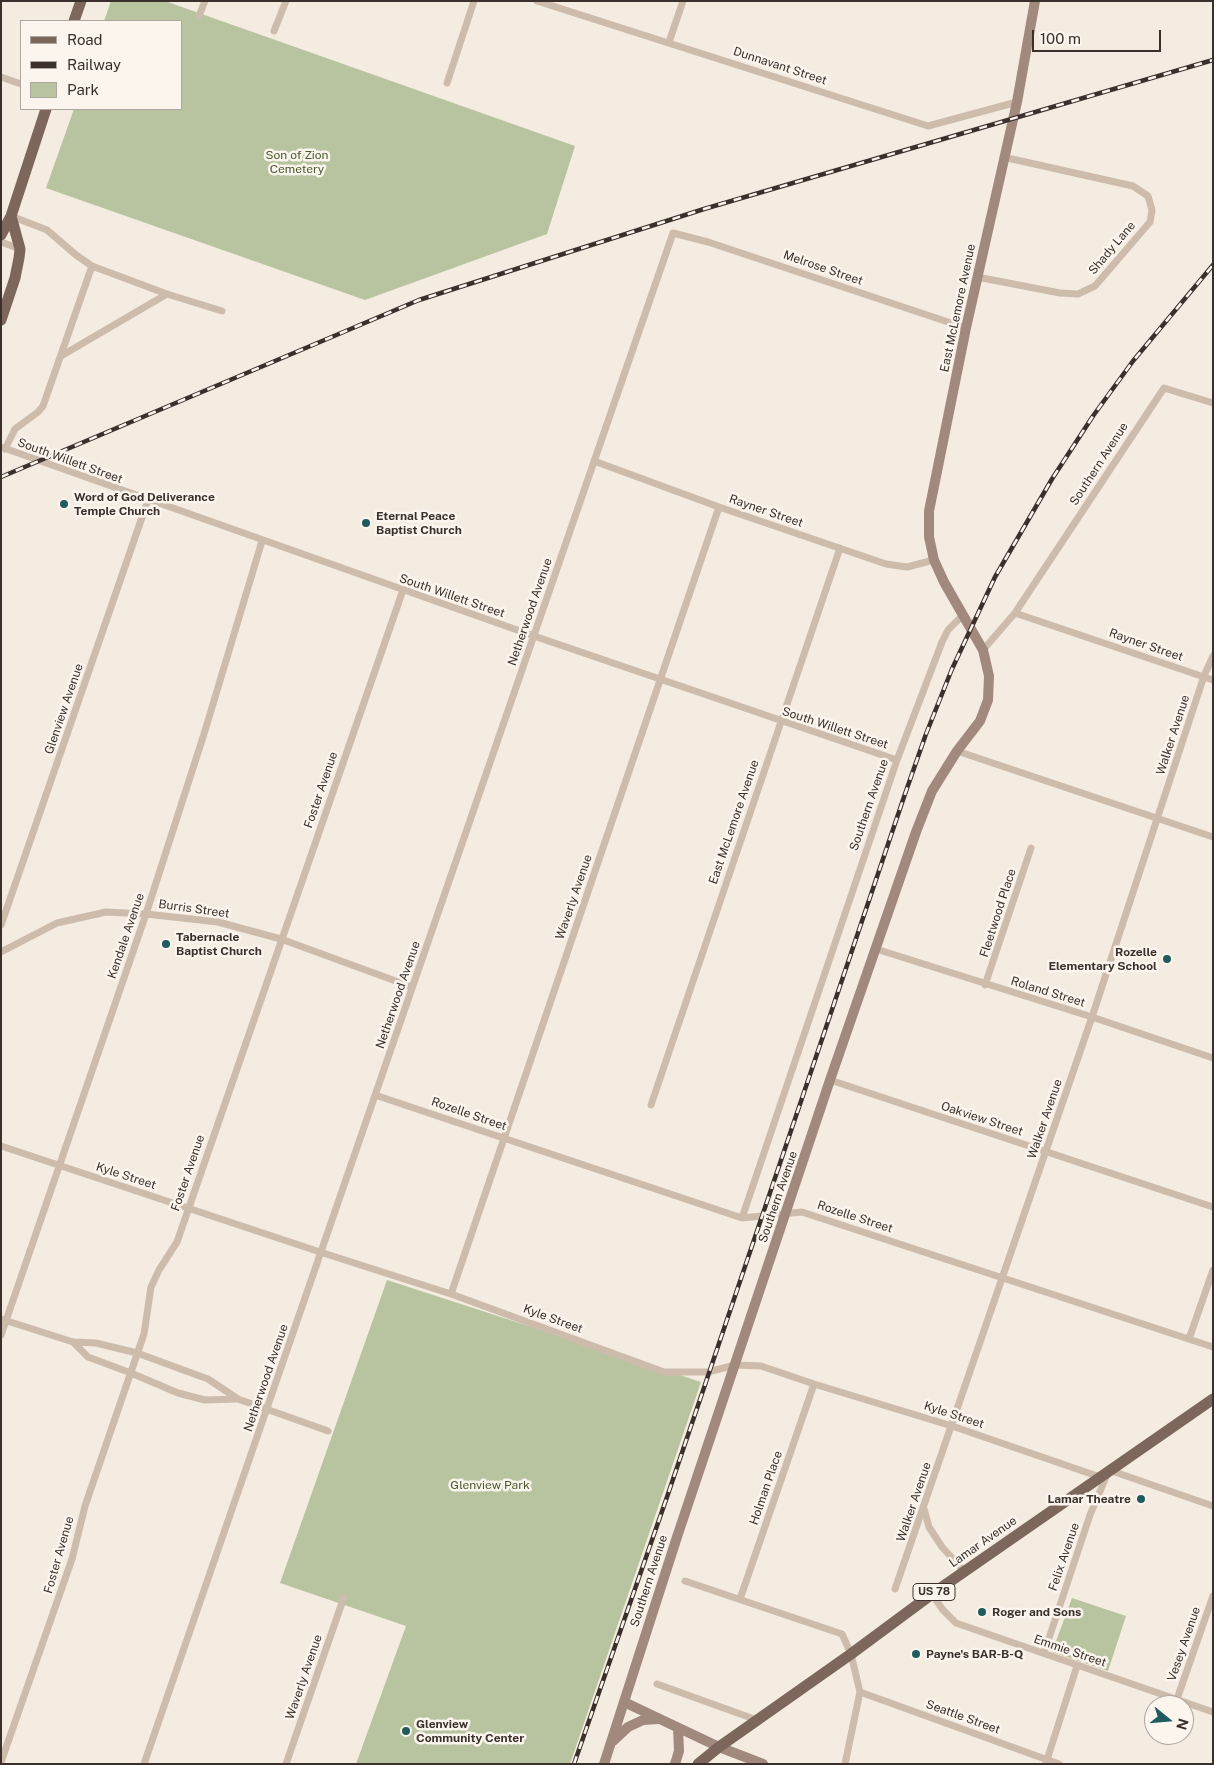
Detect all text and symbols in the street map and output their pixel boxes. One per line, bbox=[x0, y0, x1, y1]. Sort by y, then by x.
legend bbox=[20, 20, 182, 110]
scale bar bbox=[1034, 20, 1163, 52]
text: 100 m bbox=[1040, 30, 1081, 47]
text: Road bbox=[67, 31, 103, 48]
street label: Dunnavant Street bbox=[731, 44, 829, 88]
text: Railway bbox=[67, 56, 121, 73]
text: Park bbox=[67, 81, 99, 98]
park label: Son of Zion Cemetery bbox=[265, 148, 329, 176]
street label: Shady Lane bbox=[1086, 218, 1138, 278]
street label: East McLemore Avenue bbox=[937, 243, 979, 373]
street label: Melrose Street bbox=[781, 248, 865, 288]
street label: Southern Avenue bbox=[1067, 420, 1131, 508]
street label: South Willett Street bbox=[15, 435, 125, 487]
place label: Word of God Deliverance Temple Church bbox=[74, 490, 215, 518]
street label: Rayner Street bbox=[727, 492, 805, 530]
marker: Word of God Deliverance Temple Church bbox=[58, 498, 70, 510]
place label: Eternal Peace Baptist Church bbox=[376, 509, 462, 537]
marker: Eternal Peace Baptist Church bbox=[360, 517, 372, 529]
street label: Netherwood Avenue bbox=[505, 556, 555, 668]
street label: South Willett Street bbox=[397, 571, 507, 621]
street label: Rayner Street bbox=[1107, 626, 1185, 664]
street label: Glenview Avenue bbox=[42, 662, 86, 756]
street label: Walker Avenue bbox=[1153, 693, 1193, 777]
street label: South Willett Street bbox=[780, 704, 890, 752]
street label: Foster Avenue bbox=[301, 750, 341, 830]
street label: Southern Avenue bbox=[847, 757, 891, 853]
street label: East McLemore Avenue bbox=[706, 758, 762, 886]
street label: Waverly Avenue bbox=[553, 853, 595, 941]
street label: Fleetwood Place bbox=[977, 867, 1019, 959]
street label: Kendale Avenue bbox=[105, 891, 147, 981]
street label: Burris Street bbox=[158, 897, 230, 921]
place label: Tabernacle Baptist Church bbox=[176, 930, 262, 958]
marker: Tabernacle Baptist Church bbox=[160, 938, 172, 950]
street label: Netherwood Avenue bbox=[373, 939, 423, 1051]
place label: Rozelle Elementary School bbox=[1048, 945, 1157, 973]
marker: Rozelle Elementary School bbox=[1161, 953, 1173, 965]
street label: Roland Street bbox=[1009, 974, 1087, 1010]
street label: Walker Avenue bbox=[1025, 1077, 1065, 1161]
street label: Rozelle Street bbox=[429, 1094, 509, 1134]
street label: Oakview Street bbox=[939, 1099, 1025, 1139]
street label: Foster Avenue bbox=[168, 1133, 208, 1213]
street label: Southern Avenue bbox=[756, 1149, 800, 1245]
street label: Kyle Street bbox=[94, 1160, 158, 1192]
street label: Rozelle Street bbox=[815, 1198, 895, 1236]
street label: Kyle Street bbox=[521, 1302, 585, 1336]
street label: Netherwood Avenue bbox=[241, 1322, 291, 1434]
street label: Kyle Street bbox=[922, 1399, 986, 1431]
street label: Holman Place bbox=[747, 1449, 785, 1527]
street label: Walker Avenue bbox=[894, 1460, 934, 1544]
park label: Glenview Park bbox=[450, 1478, 530, 1492]
place label: Lamar Theatre bbox=[1047, 1492, 1131, 1506]
marker: Lamar Theatre bbox=[1135, 1493, 1147, 1505]
street label: Lamar Avenue bbox=[946, 1513, 1020, 1571]
street label: Foster Avenue bbox=[41, 1515, 77, 1595]
street label: Felix Avenue bbox=[1046, 1521, 1082, 1593]
street label: Southern Avenue bbox=[627, 1533, 671, 1629]
road number: US 78 bbox=[913, 1584, 955, 1600]
place label: Roger and Sons bbox=[992, 1605, 1081, 1619]
street label: Vesey Avenue bbox=[1165, 1605, 1203, 1683]
marker: Roger and Sons bbox=[976, 1606, 988, 1618]
street label: Emmie Street bbox=[1032, 1632, 1108, 1670]
street label: Waverly Avenue bbox=[283, 1633, 325, 1721]
place label: Payne's BAR-B-Q bbox=[926, 1647, 1023, 1661]
marker: Payne's BAR-B-Q bbox=[910, 1648, 922, 1660]
north arrow bbox=[1144, 1695, 1194, 1745]
street label: Seattle Street bbox=[924, 1697, 1002, 1737]
place label: Glenview Community Center bbox=[416, 1717, 524, 1745]
text: N bbox=[1173, 1717, 1192, 1732]
marker: Glenview Community Center bbox=[400, 1725, 412, 1737]

